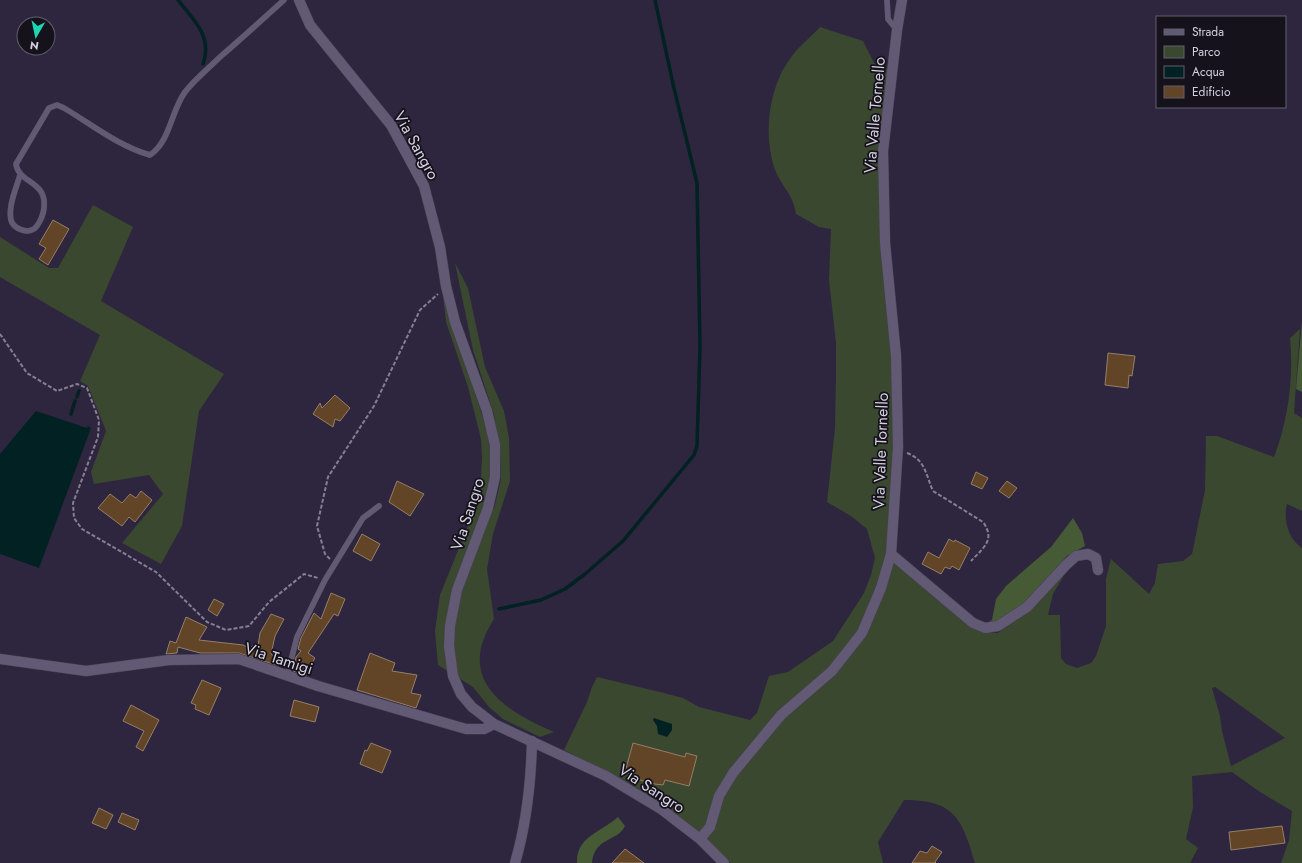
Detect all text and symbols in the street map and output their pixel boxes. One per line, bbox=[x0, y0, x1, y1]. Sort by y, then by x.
north arrow bbox=[16, 16, 56, 56]
legend bbox=[1156, 16, 1286, 108]
text: Strada bbox=[1192, 23, 1224, 41]
text: N bbox=[29, 37, 40, 54]
text: Parco bbox=[1192, 43, 1221, 61]
street label: Via Valle Tornello bbox=[858, 55, 891, 174]
text: Acqua bbox=[1192, 63, 1225, 81]
text: Edificio bbox=[1192, 83, 1231, 101]
street label: Via Sangro bbox=[388, 107, 445, 184]
street label: Via Valle Tornello bbox=[867, 392, 894, 510]
street label: Via Sangro bbox=[445, 475, 490, 553]
street label: Via Tamigi bbox=[242, 637, 316, 680]
street label: Via Sangro bbox=[614, 758, 690, 819]

